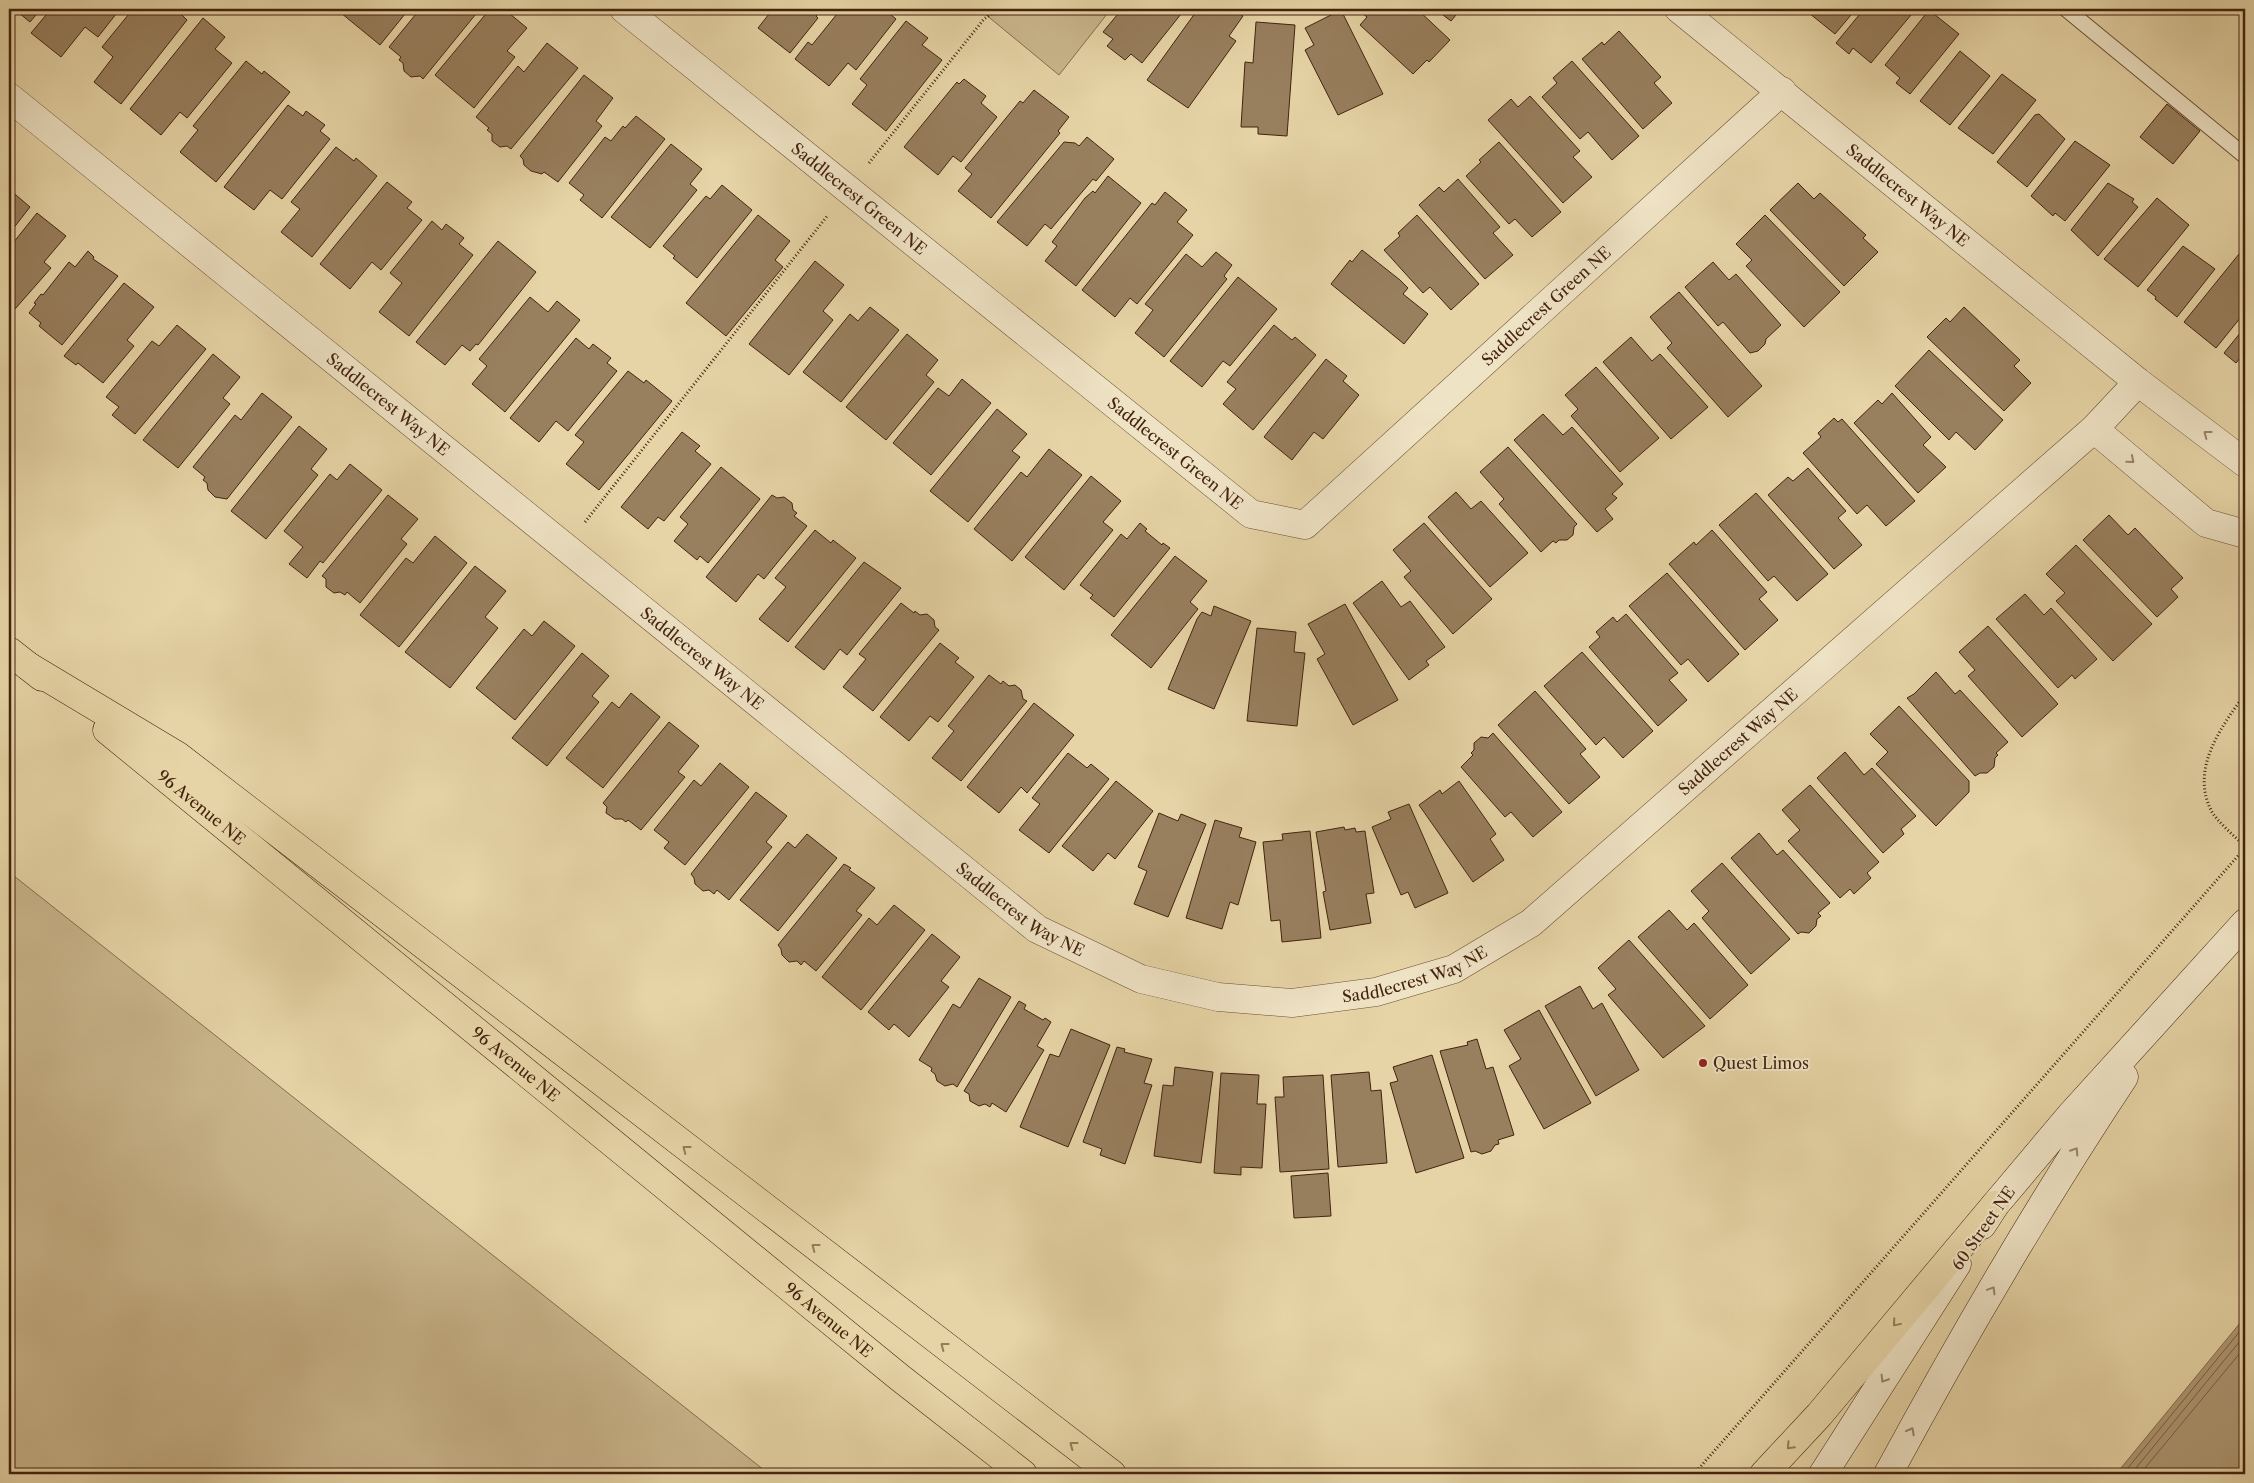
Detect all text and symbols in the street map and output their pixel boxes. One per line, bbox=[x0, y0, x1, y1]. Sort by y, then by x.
street label: Saddlecrest Green NE bbox=[788, 138, 931, 259]
street label: Saddlecrest Way NE bbox=[1842, 139, 1973, 251]
street label: Saddlecrest Green NE bbox=[1477, 242, 1615, 370]
street label: Saddlecrest Way NE bbox=[323, 348, 454, 460]
street label: Saddlecrest Green NE bbox=[1104, 393, 1247, 514]
one-way arrow bbox=[2203, 431, 2212, 440]
one-way arrow bbox=[2125, 455, 2134, 463]
street label: Saddlecrest Way NE bbox=[637, 602, 768, 714]
street label: Saddlecrest Way NE bbox=[1674, 684, 1802, 799]
street label: 96 Avenue NE bbox=[153, 765, 250, 849]
street label: Saddlecrest Way NE bbox=[952, 858, 1088, 960]
street label: Saddlecrest Way NE bbox=[1341, 941, 1491, 1006]
street label: 96 Avenue NE bbox=[468, 1022, 564, 1106]
place label: Quest Limos bbox=[1713, 1053, 1809, 1073]
marker: Quest Limos bbox=[1697, 1057, 1709, 1069]
one-way arrow bbox=[683, 1146, 692, 1154]
one-way arrow bbox=[2069, 1147, 2078, 1156]
street label: 60 Street NE bbox=[1947, 1182, 2019, 1274]
one-way arrow bbox=[812, 1245, 821, 1253]
street label: 96 Avenue NE bbox=[781, 1278, 877, 1361]
one-way arrow bbox=[1985, 1287, 1995, 1296]
one-way arrow bbox=[1893, 1317, 1902, 1326]
one-way arrow bbox=[940, 1343, 950, 1352]
one-way arrow bbox=[1881, 1373, 1890, 1383]
one-way arrow bbox=[1905, 1428, 1915, 1437]
one-way arrow bbox=[1070, 1441, 1079, 1450]
one-way arrow bbox=[1787, 1441, 1796, 1450]

